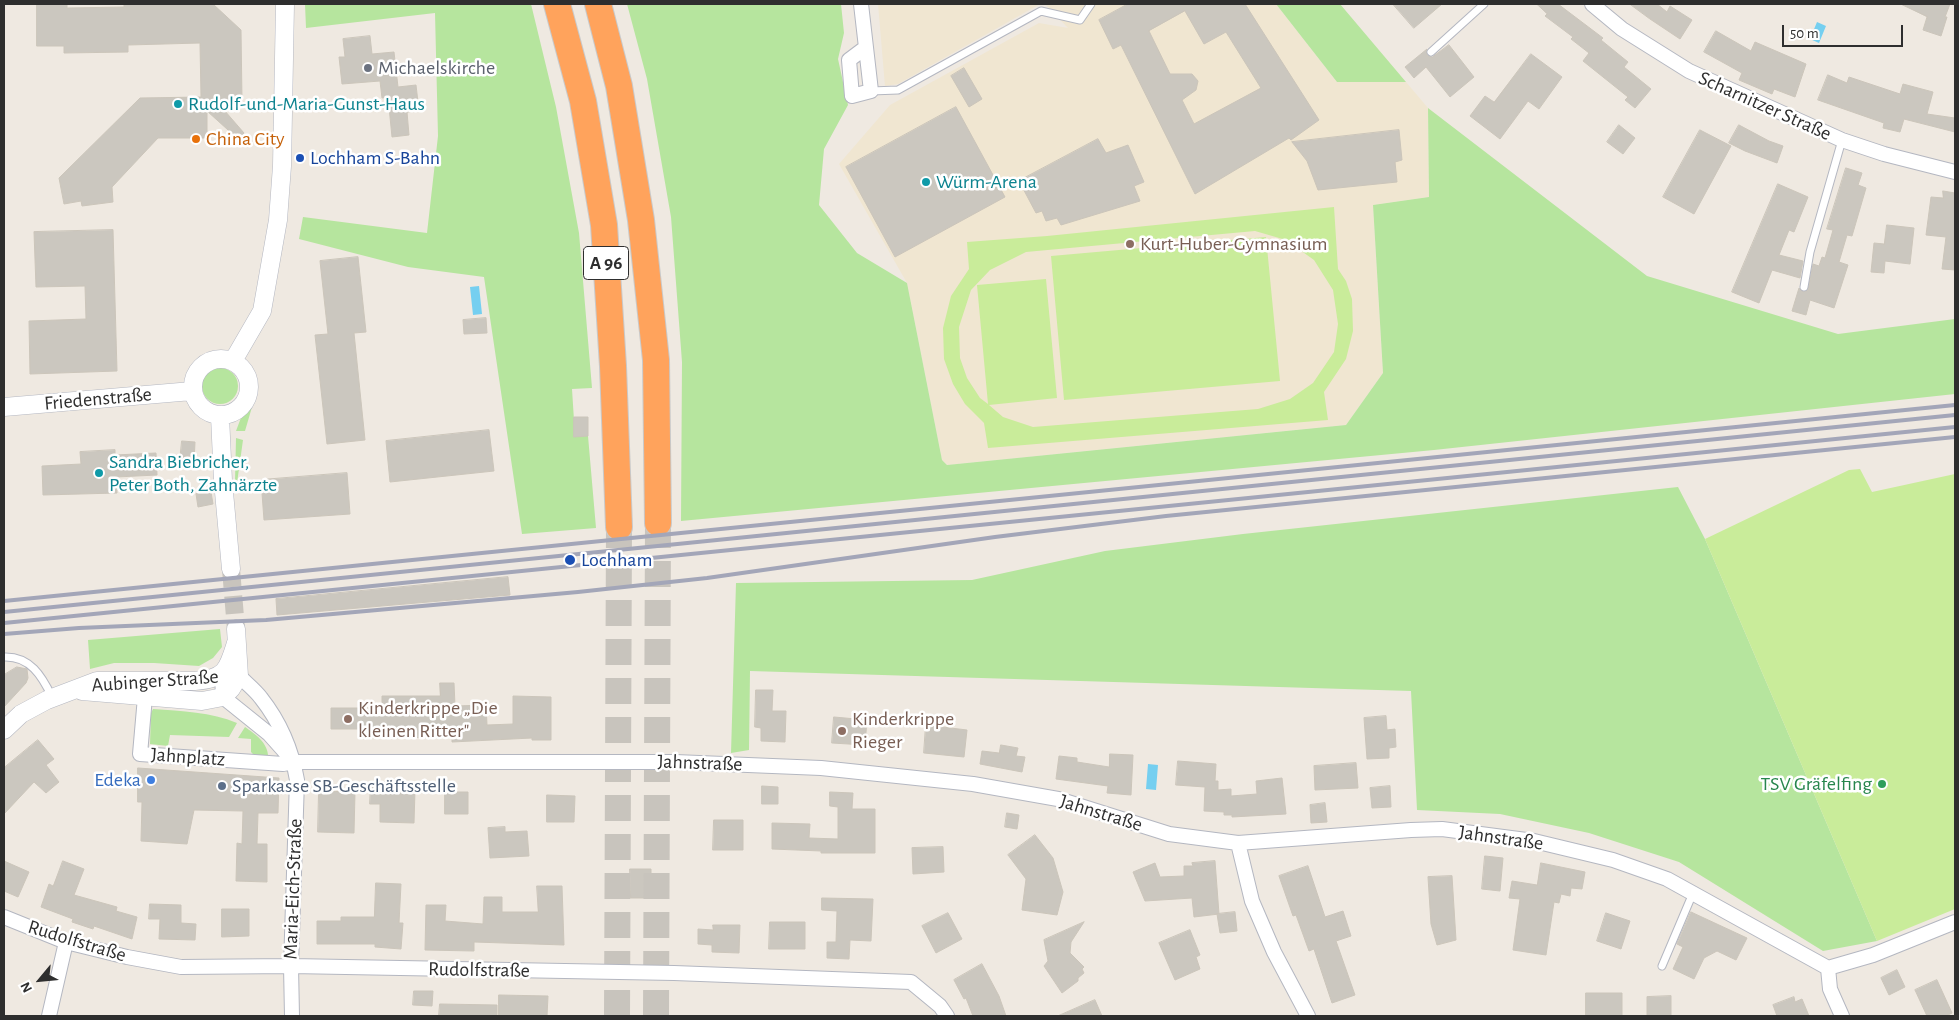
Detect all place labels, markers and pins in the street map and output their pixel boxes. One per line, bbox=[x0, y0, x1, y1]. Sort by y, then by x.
place label: Michaelskirche bbox=[378, 56, 495, 80]
marker: Michaelskirche bbox=[362, 62, 374, 74]
place label: Rudolf-und-Maria-Gunst-Haus bbox=[188, 92, 425, 116]
marker: Rudolf-und-Maria-Gunst-Haus bbox=[172, 98, 184, 110]
place label: China City bbox=[206, 127, 285, 151]
marker: China City bbox=[190, 133, 202, 145]
place label: Lochham S-Bahn bbox=[310, 146, 440, 170]
marker: Lochham S-Bahn bbox=[294, 152, 306, 164]
place label: Würm-Arena bbox=[936, 170, 1037, 194]
marker: Würm-Arena bbox=[920, 176, 932, 188]
place label: Kurt-Huber-Gymnasium bbox=[1140, 232, 1328, 256]
marker: Kurt-Huber-Gymnasium bbox=[1124, 238, 1136, 250]
place label: Sandra Biebricher, Peter Both, Zahnärzte bbox=[109, 450, 277, 497]
marker: Sandra Biebricher, Peter Both, Zahnärzte bbox=[93, 467, 105, 479]
place label: Lochham bbox=[581, 548, 652, 572]
marker: Lochham bbox=[563, 553, 577, 567]
place label: Kinderkrippe „Die kleinen Ritter" bbox=[358, 696, 498, 743]
place label: Kinderkrippe Rieger bbox=[852, 707, 954, 754]
marker: Kinderkrippe „Die kleinen Ritter" bbox=[342, 713, 354, 725]
marker: Kinderkrippe Rieger bbox=[836, 725, 848, 737]
place label: Edeka bbox=[94, 768, 141, 792]
place label: TSV Gräfelfing bbox=[1761, 772, 1872, 796]
marker: Edeka bbox=[145, 774, 157, 786]
place label: Sparkasse SB-Geschäftsstelle bbox=[232, 774, 456, 798]
marker: TSV Gräfelfing bbox=[1876, 778, 1888, 790]
marker: Sparkasse SB-Geschäftsstelle bbox=[216, 780, 228, 792]

